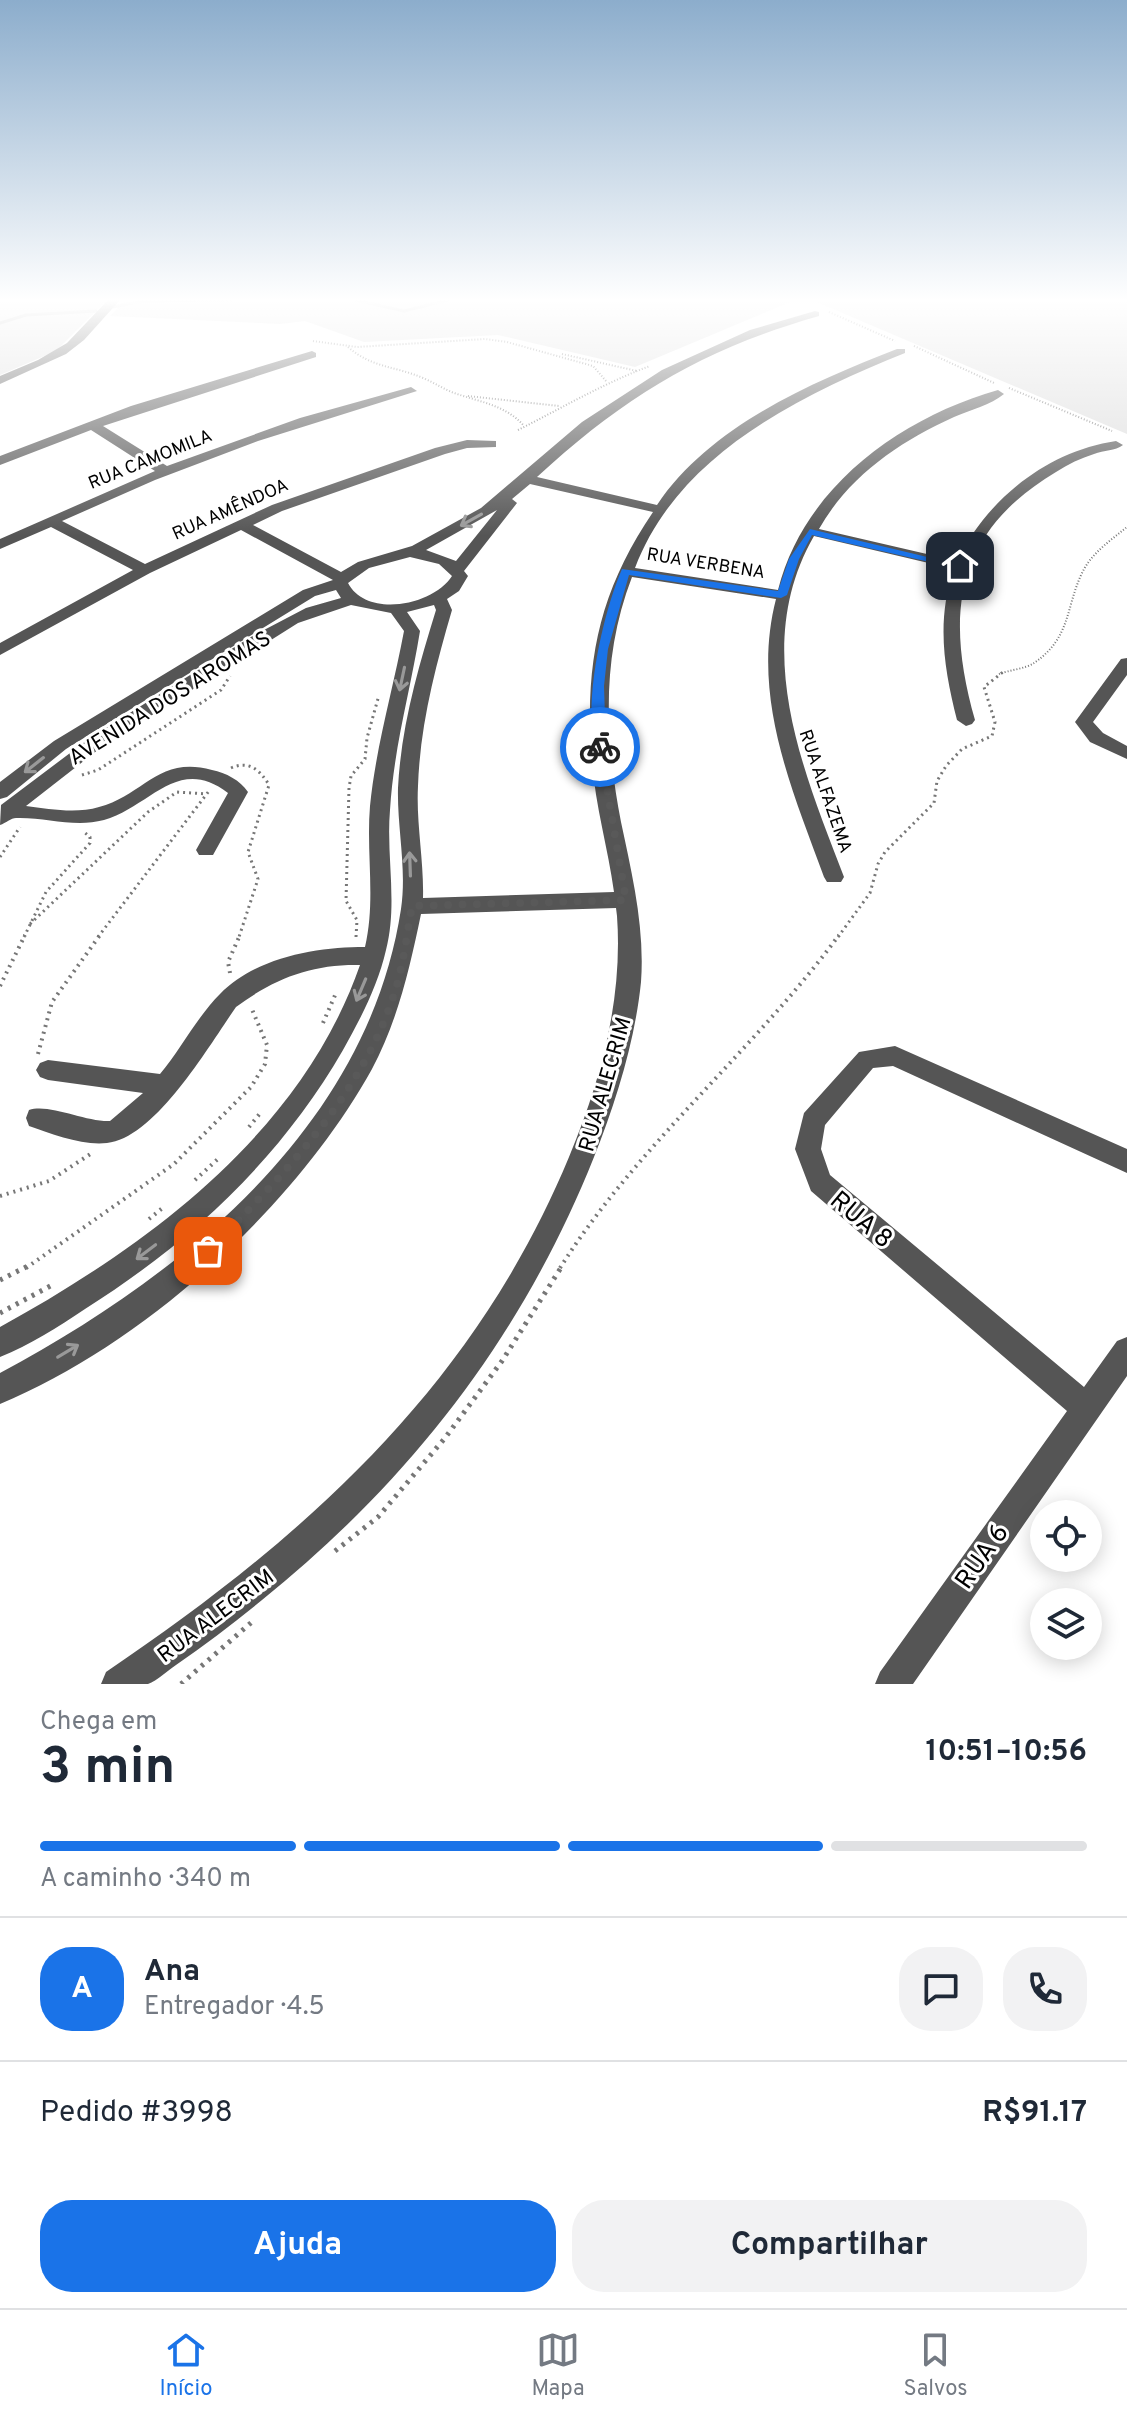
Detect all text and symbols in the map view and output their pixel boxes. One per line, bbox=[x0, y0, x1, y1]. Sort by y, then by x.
street label: RUA CAMOMILA bbox=[85, 425, 216, 496]
street label: RUA AMÊNDOA bbox=[168, 473, 292, 546]
one-way arrow bbox=[460, 512, 483, 528]
pin bbox=[926, 532, 994, 600]
street label: RUA VERBENA bbox=[645, 544, 767, 585]
icon: home bbox=[938, 544, 982, 588]
street label: AVENIDA DOS AROMAS bbox=[64, 626, 276, 772]
one-way arrow bbox=[394, 666, 409, 691]
courier bbox=[560, 707, 640, 787]
icon: bike bbox=[578, 725, 622, 769]
street label: RUA ALFAZEMA bbox=[793, 727, 856, 856]
one-way arrow bbox=[24, 757, 45, 774]
one-way arrow bbox=[403, 851, 418, 878]
one-way arrow bbox=[353, 977, 368, 1002]
street label: RUA ALECRIM bbox=[574, 1014, 639, 1155]
street label: RUA 8 bbox=[822, 1185, 899, 1257]
pin bbox=[174, 1217, 242, 1285]
icon: bag bbox=[186, 1229, 230, 1273]
one-way arrow bbox=[136, 1244, 157, 1261]
one-way arrow bbox=[56, 1343, 79, 1359]
map controls bbox=[1030, 1500, 1102, 1660]
button: locate bbox=[1030, 1500, 1102, 1572]
street label: RUA 6 bbox=[949, 1518, 1017, 1596]
street label: RUA ALECRIM bbox=[153, 1564, 280, 1670]
button: layers bbox=[1030, 1588, 1102, 1660]
text: Chega em bbox=[40, 1706, 157, 1739]
text: 10:51–10:56 bbox=[925, 1734, 1087, 1771]
text: 3 min bbox=[40, 1736, 175, 1802]
text: A caminho · 340 m bbox=[40, 1863, 251, 1896]
button: chat bbox=[899, 1947, 983, 2031]
button: phone bbox=[1003, 1947, 1087, 2031]
text: Ana bbox=[144, 1954, 200, 1991]
text: A bbox=[71, 1971, 93, 2008]
text: Entregador · 4.5 bbox=[144, 1991, 325, 2024]
text: Pedido #3998 bbox=[40, 2095, 233, 2132]
text: R$91.17 bbox=[982, 2095, 1087, 2132]
button: Ajuda bbox=[40, 2200, 556, 2292]
button: Compartilhar bbox=[572, 2200, 1087, 2292]
tab: Início bbox=[159, 2328, 212, 2403]
tab: Mapa bbox=[531, 2328, 585, 2403]
tab: Salvos bbox=[903, 2328, 968, 2403]

